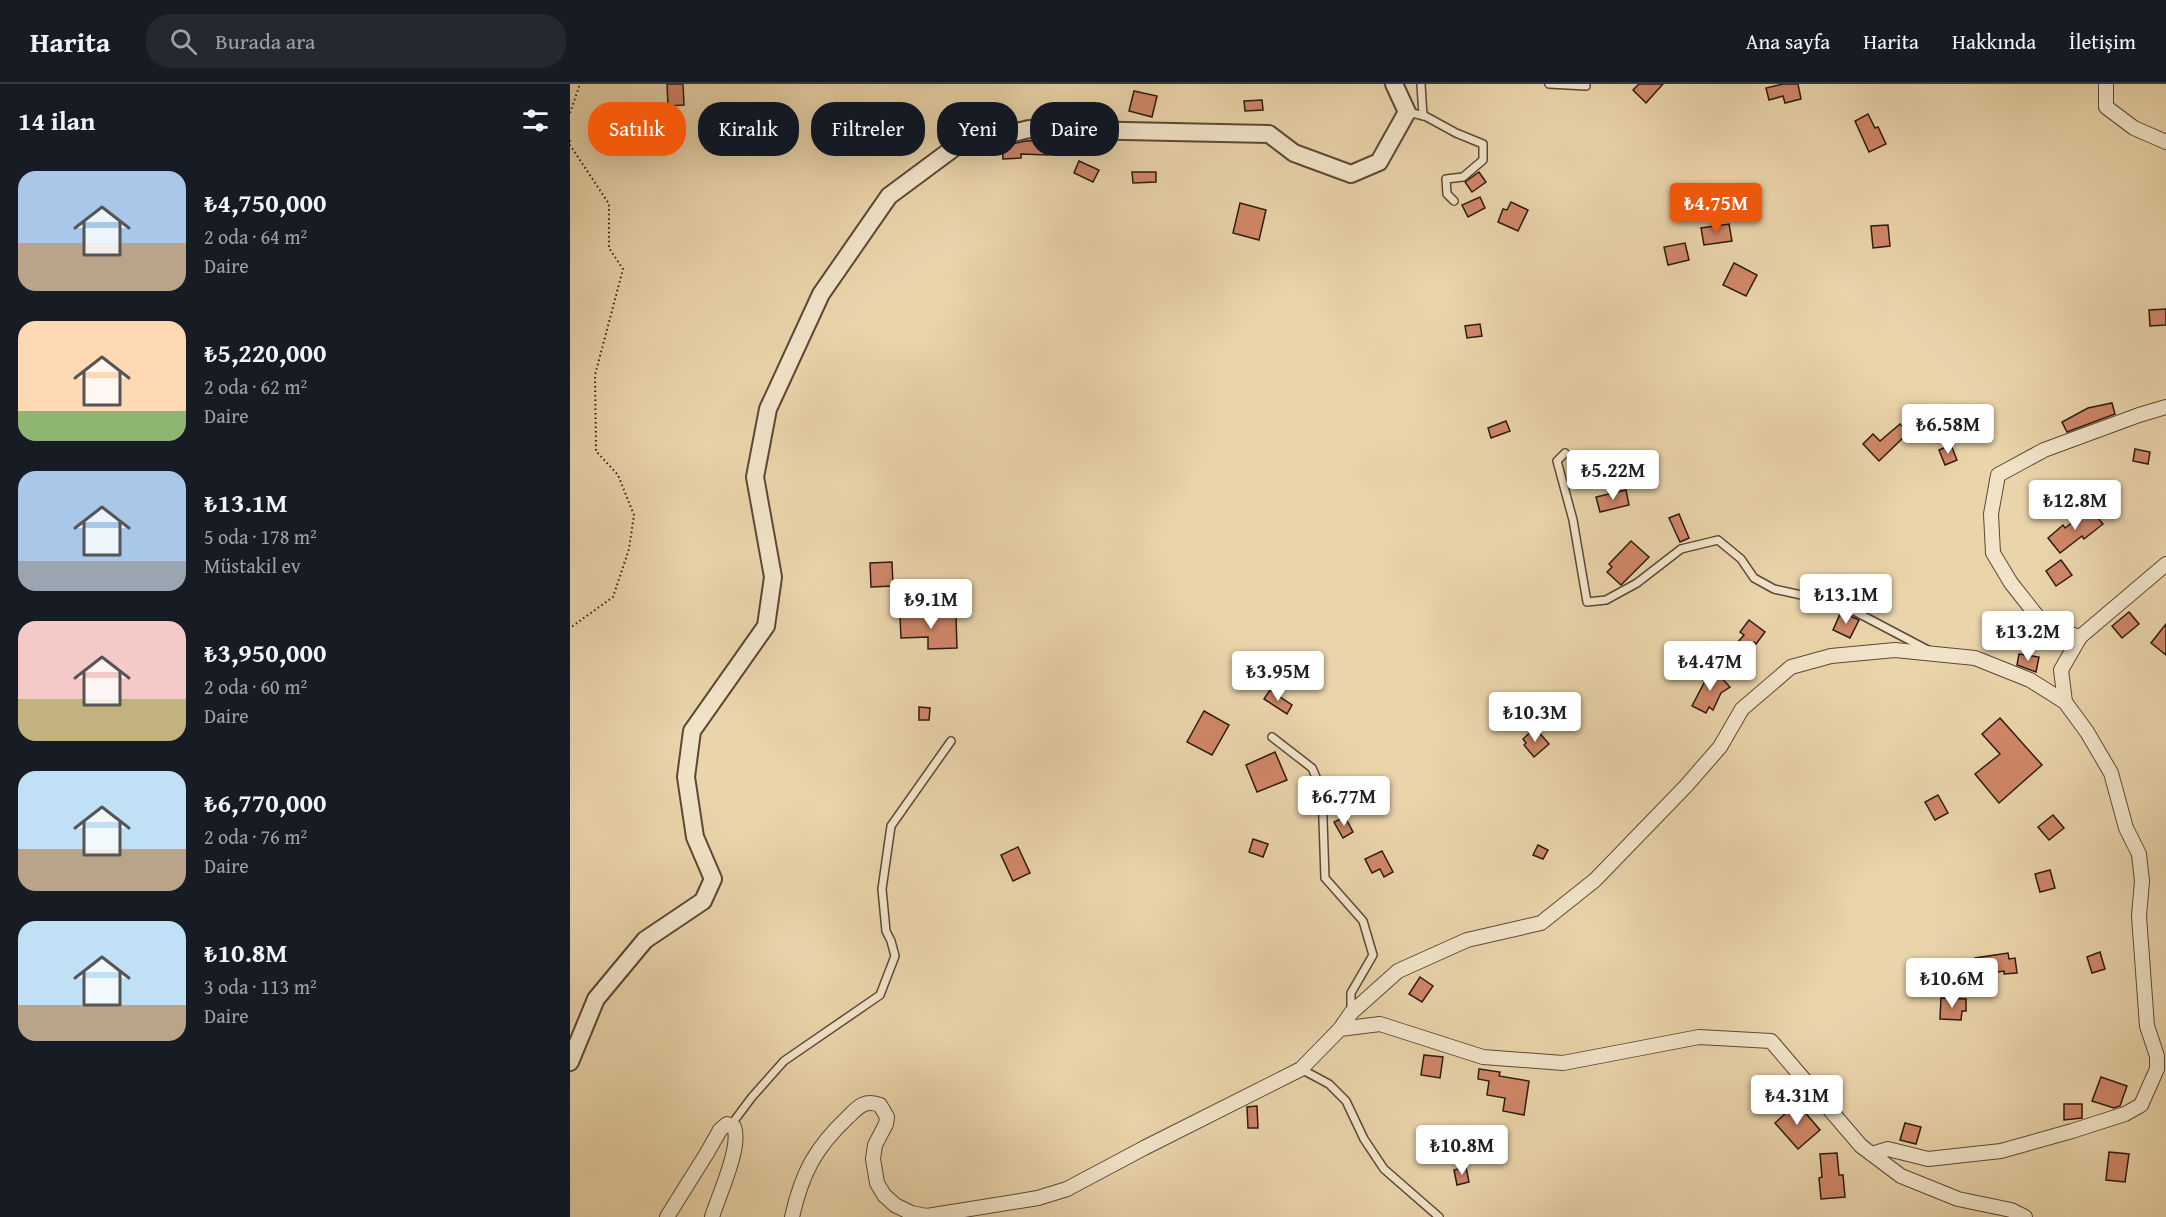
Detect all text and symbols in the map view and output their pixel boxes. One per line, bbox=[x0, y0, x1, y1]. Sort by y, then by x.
search box bbox=[146, 14, 566, 68]
text: Harita bbox=[30, 21, 110, 62]
icon: search bbox=[167, 25, 200, 58]
text: Burada ara bbox=[215, 25, 316, 57]
text: Ana sayfa bbox=[1746, 26, 1830, 57]
text: Harita bbox=[1863, 26, 1919, 57]
text: Hakkında bbox=[1952, 26, 2036, 57]
text: İletişim bbox=[2069, 26, 2136, 57]
text: 14 ilan bbox=[18, 101, 95, 140]
chip: Satılık bbox=[588, 102, 686, 156]
chip: Kiralık bbox=[698, 102, 799, 156]
chip: Filtreler bbox=[811, 102, 925, 156]
chip: Yeni bbox=[937, 102, 1018, 156]
chip: Daire bbox=[1030, 102, 1119, 156]
icon: filters bbox=[519, 104, 552, 137]
text: ₺4,750,000 bbox=[204, 183, 326, 222]
pin: ₺4.75M bbox=[1667, 183, 1765, 234]
text: ₺4.75M bbox=[1684, 188, 1748, 217]
icon: home bbox=[66, 195, 138, 267]
text: 2 oda · 64 m² bbox=[204, 222, 307, 251]
text: Daire bbox=[204, 251, 249, 280]
text: ₺5,220,000 bbox=[204, 333, 326, 372]
icon: home bbox=[66, 345, 138, 417]
text: 2 oda · 62 m² bbox=[204, 372, 307, 401]
text: Daire bbox=[204, 401, 249, 430]
pin: ₺6.58M bbox=[1899, 404, 1997, 455]
text: ₺6.58M bbox=[1916, 409, 1980, 438]
pin: ₺5.22M bbox=[1564, 450, 1662, 501]
text: ₺5.22M bbox=[1581, 455, 1645, 484]
pin: ₺12.8M bbox=[2026, 480, 2124, 531]
text: ₺13.1M bbox=[204, 483, 288, 522]
text: ₺12.8M bbox=[2043, 485, 2107, 514]
icon: home bbox=[66, 495, 138, 567]
text: 5 oda · 178 m² bbox=[204, 522, 317, 551]
text: Müstakil ev bbox=[204, 551, 301, 580]
pin: ₺13.1M bbox=[1797, 574, 1895, 625]
pin: ₺9.1M bbox=[889, 579, 973, 630]
text: ₺13.1M bbox=[1814, 579, 1878, 608]
text: ₺9.1M bbox=[904, 584, 958, 613]
pin: ₺13.2M bbox=[1979, 611, 2077, 662]
text: ₺13.2M bbox=[1996, 616, 2060, 645]
text: ₺3,950,000 bbox=[204, 633, 326, 672]
pin: ₺4.47M bbox=[1661, 641, 1759, 692]
icon: home bbox=[66, 645, 138, 717]
text: ₺4.47M bbox=[1678, 646, 1742, 675]
pin: ₺3.95M bbox=[1229, 651, 1327, 702]
text: ₺3.95M bbox=[1246, 656, 1310, 685]
text: 2 oda · 60 m² bbox=[204, 672, 307, 701]
pin: ₺10.3M bbox=[1486, 692, 1584, 743]
text: ₺10.3M bbox=[1503, 697, 1567, 726]
text: Daire bbox=[204, 701, 249, 730]
pin: ₺6.77M bbox=[1295, 776, 1393, 827]
text: ₺6.77M bbox=[1312, 781, 1376, 810]
text: ₺6,770,000 bbox=[204, 783, 326, 822]
icon: home bbox=[66, 795, 138, 867]
text: 2 oda · 76 m² bbox=[204, 822, 307, 851]
text: Daire bbox=[204, 851, 249, 880]
text: ₺10.8M bbox=[204, 933, 288, 972]
icon: home bbox=[66, 945, 138, 1017]
pin: ₺10.6M bbox=[1903, 958, 2001, 1009]
text: ₺10.6M bbox=[1920, 963, 1984, 992]
text: 3 oda · 113 m² bbox=[204, 972, 317, 1001]
text: Daire bbox=[204, 1001, 249, 1030]
pin: ₺4.31M bbox=[1748, 1075, 1846, 1126]
text: ₺4.31M bbox=[1765, 1080, 1829, 1109]
pin: ₺10.8M bbox=[1413, 1125, 1511, 1176]
text: ₺10.8M bbox=[1430, 1130, 1494, 1159]

